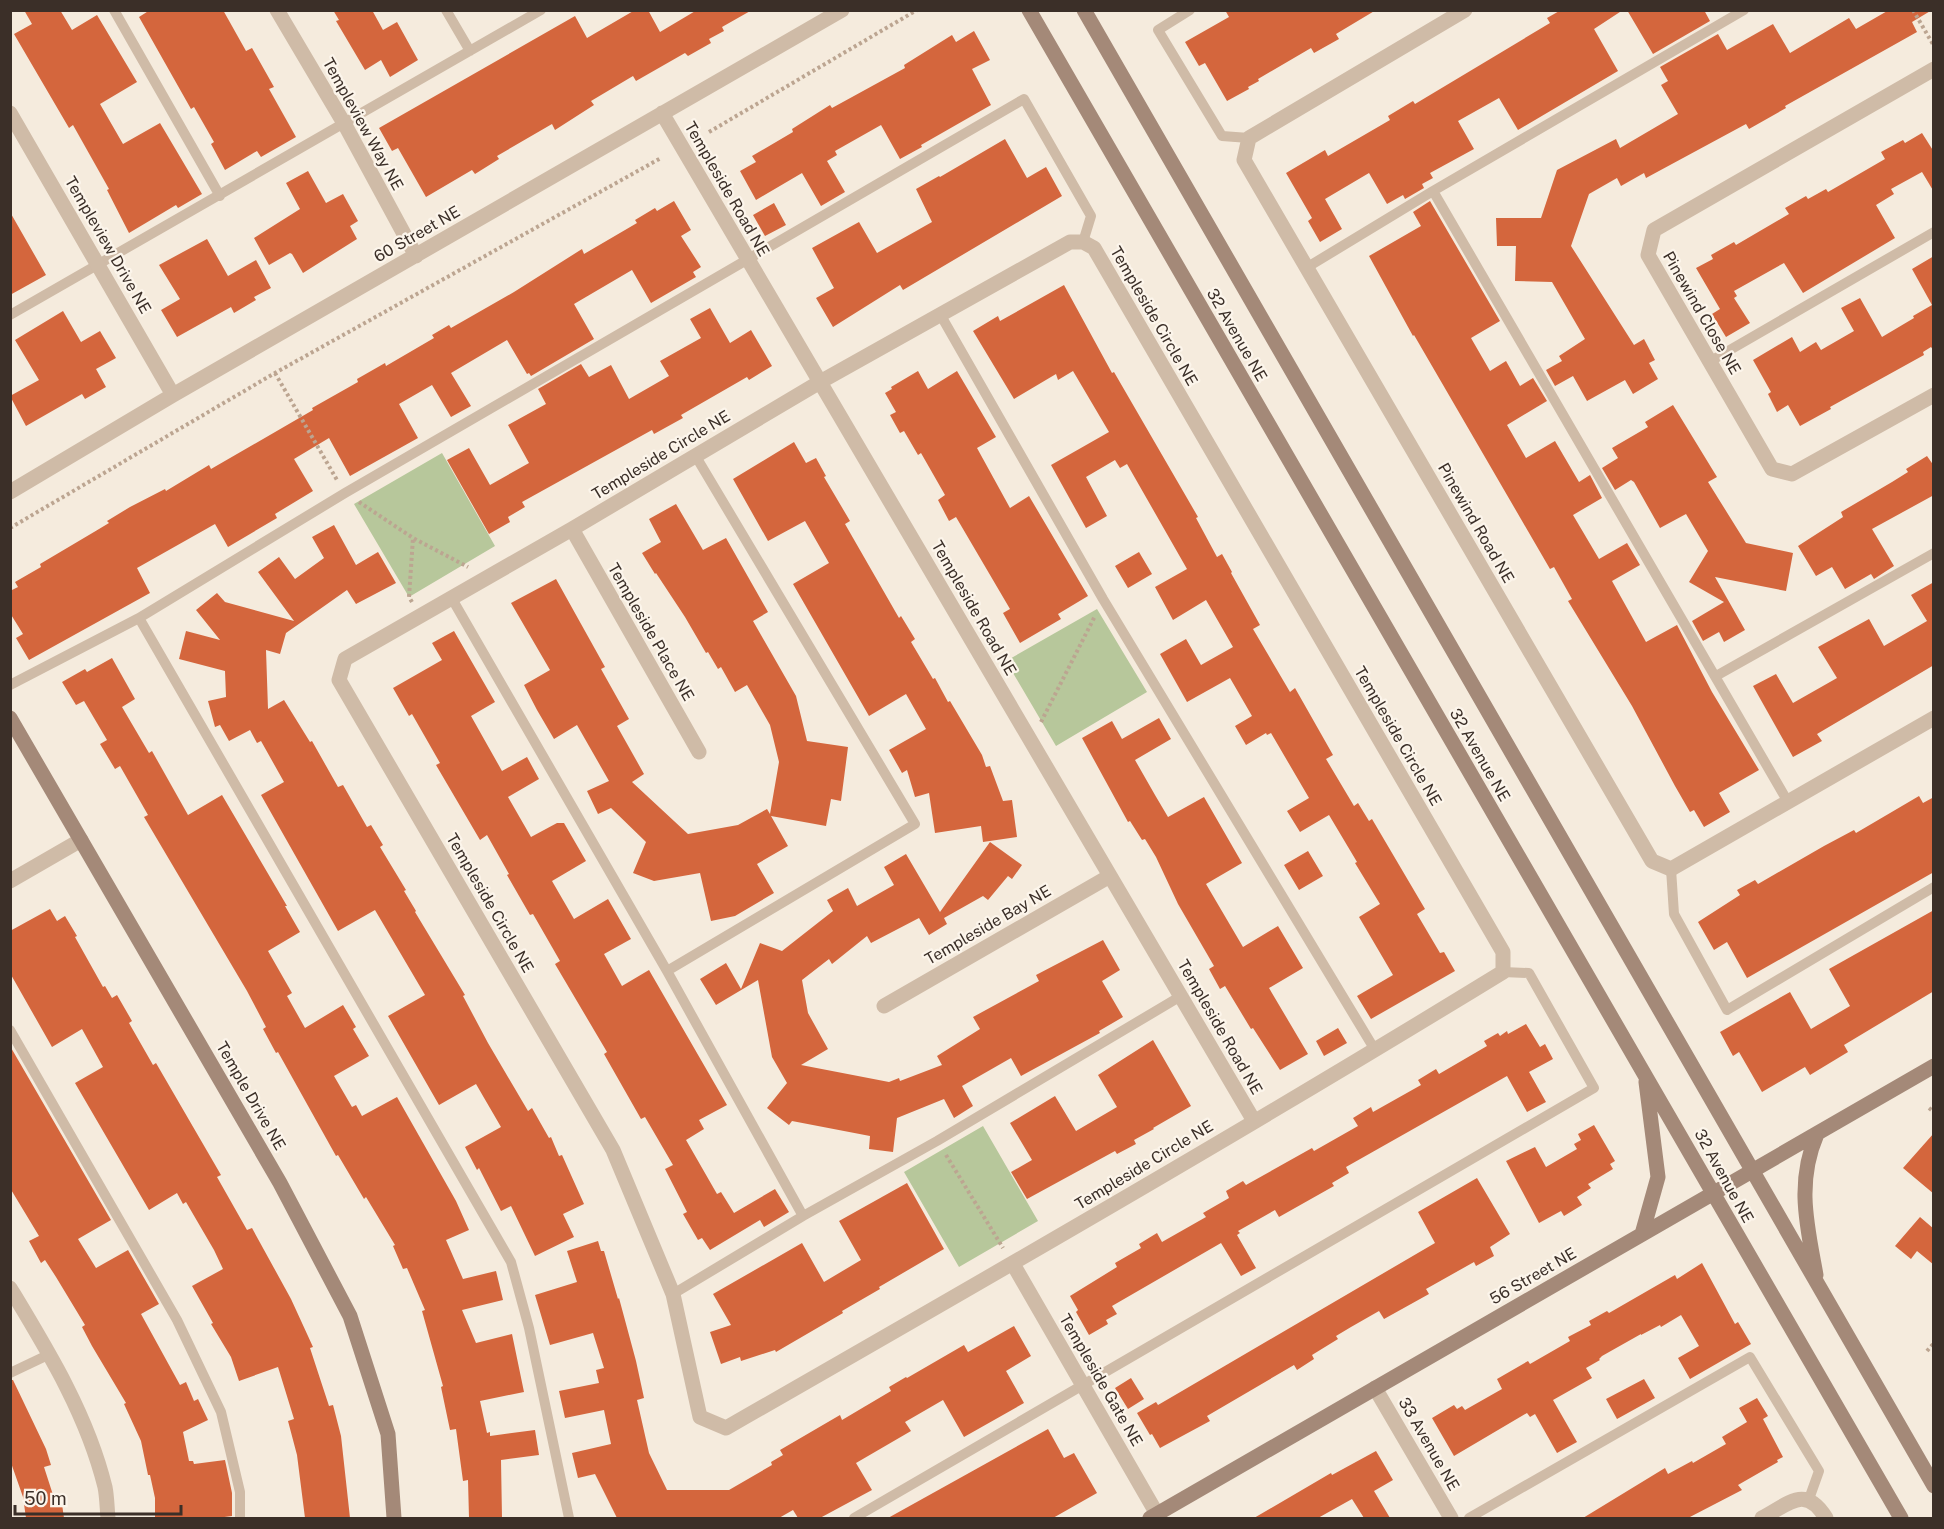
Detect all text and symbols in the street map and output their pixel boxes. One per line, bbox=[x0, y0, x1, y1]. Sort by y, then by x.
street label: Templeview Way NE bbox=[319, 54, 407, 194]
street label: Templeside Road NE bbox=[681, 118, 773, 260]
street label: Templeview Drive NE bbox=[61, 173, 155, 317]
street label: 60 Street NE bbox=[371, 202, 463, 266]
street label: Templeside Circle NE bbox=[1106, 243, 1202, 389]
street label: Pinewind Close NE bbox=[1659, 248, 1745, 378]
street label: 32 Avenue NE bbox=[1203, 285, 1271, 385]
street label: Templeside Circle NE bbox=[588, 406, 734, 504]
street label: Pinewind Road NE bbox=[1434, 460, 1518, 586]
street label: Templeside Road NE bbox=[928, 537, 1020, 679]
street label: Templeside Place NE bbox=[604, 560, 698, 704]
street label: Templeside Circle NE bbox=[1350, 663, 1446, 809]
street label: 32 Avenue NE bbox=[1446, 705, 1514, 805]
street label: Templeside Circle NE bbox=[442, 830, 538, 976]
street label: Templeside Bay NE bbox=[922, 881, 1054, 969]
street label: Templeside Road NE bbox=[1174, 956, 1266, 1098]
street label: Temple Drive NE bbox=[212, 1038, 290, 1154]
street label: Templeside Circle NE bbox=[1071, 1116, 1217, 1214]
street label: 32 Avenue NE bbox=[1690, 1126, 1758, 1226]
street label: 56 Street NE bbox=[1486, 1244, 1580, 1308]
street label: Templeside Gate NE bbox=[1055, 1310, 1147, 1450]
street label: 33 Avenue NE bbox=[1395, 1394, 1463, 1494]
scale bar bbox=[15, 1478, 182, 1516]
text: 50 m bbox=[24, 1488, 67, 1509]

